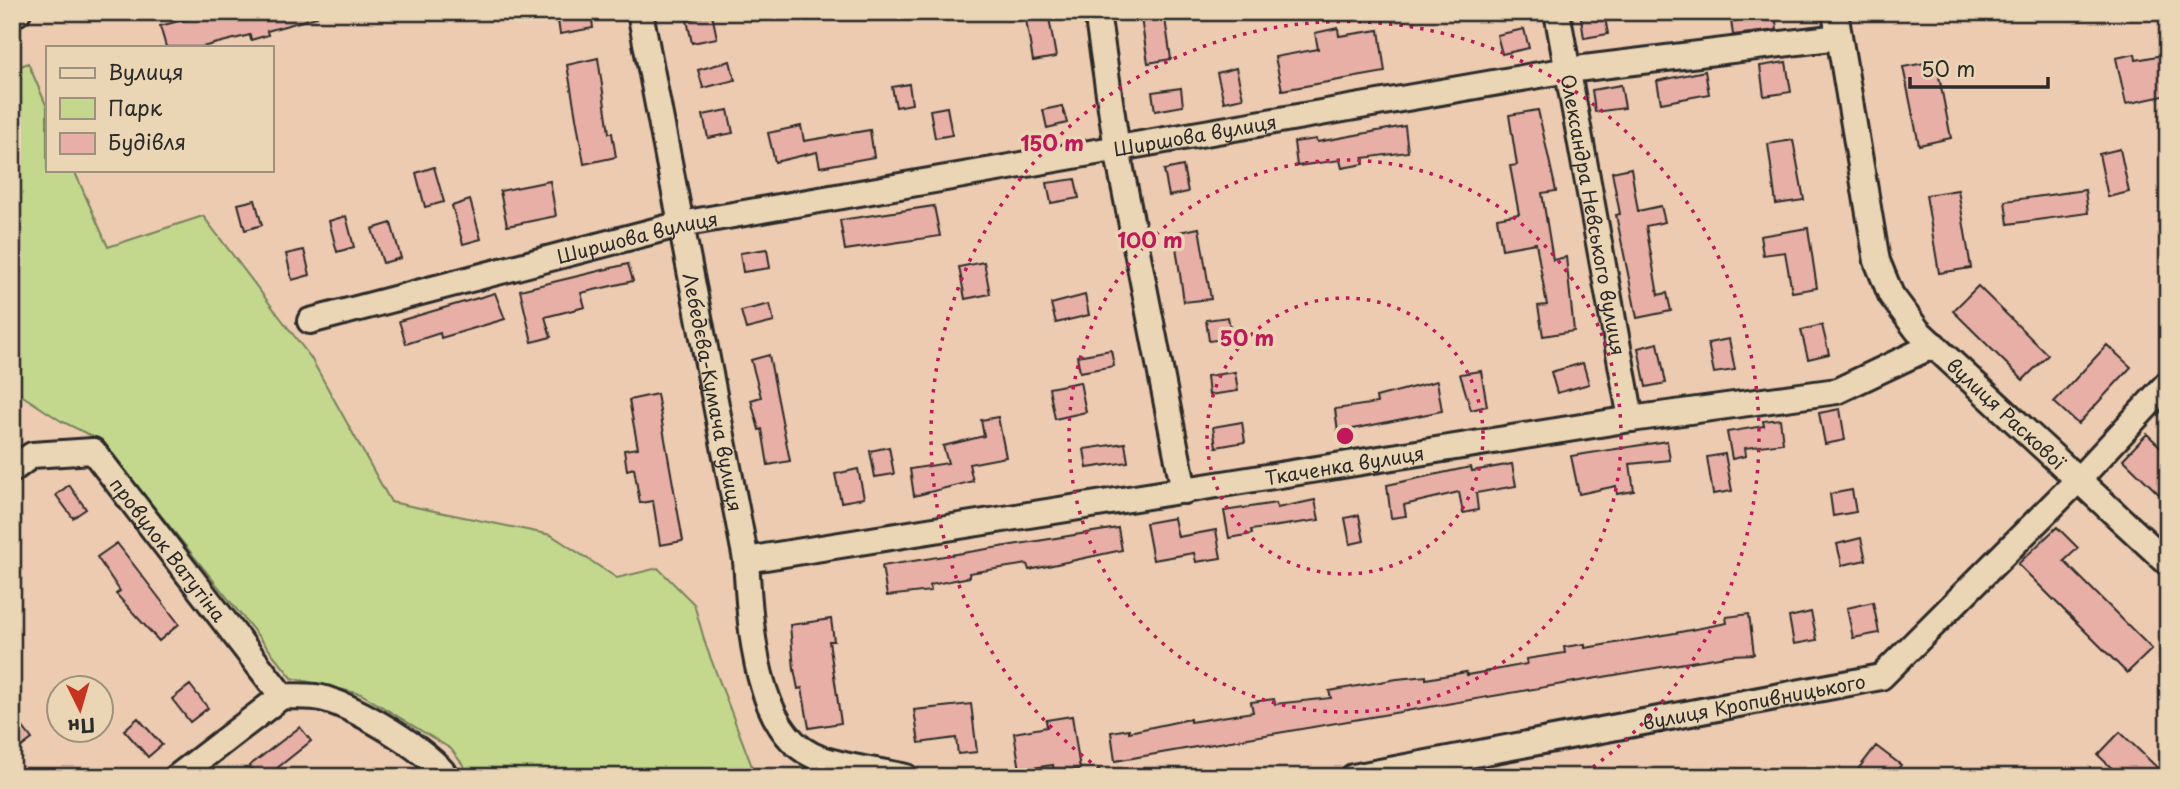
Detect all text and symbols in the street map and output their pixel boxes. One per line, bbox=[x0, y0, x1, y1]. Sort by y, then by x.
legend bbox=[46, 46, 273, 172]
scale bar bbox=[1910, 46, 2049, 90]
text: 50 m bbox=[1921, 52, 1975, 84]
text: Вулиця bbox=[108, 55, 184, 87]
street label: Олександра Невського вулиця bbox=[1555, 72, 1633, 358]
text: Парк bbox=[108, 91, 163, 123]
street label: Ширшова вулиця bbox=[1111, 107, 1279, 163]
text: Будівля bbox=[108, 125, 186, 157]
text: 150 m bbox=[1020, 126, 1084, 158]
street label: Ширшова вулиця bbox=[554, 204, 720, 270]
text: 100 m bbox=[1117, 223, 1183, 255]
street label: Лебедєва-Кумача вулиця bbox=[677, 270, 750, 514]
text: 50 m bbox=[1220, 321, 1274, 353]
street label: вулиця Раскової bbox=[1941, 351, 2073, 476]
centre of rings bbox=[1333, 424, 1357, 448]
street label: Ткаченка вулиця bbox=[1263, 438, 1426, 491]
street label: провулок Ватутіна bbox=[104, 471, 234, 627]
street label: вулиця Кропивницького bbox=[1640, 666, 1868, 736]
north arrow bbox=[46, 674, 116, 744]
text: Пн bbox=[67, 712, 97, 742]

